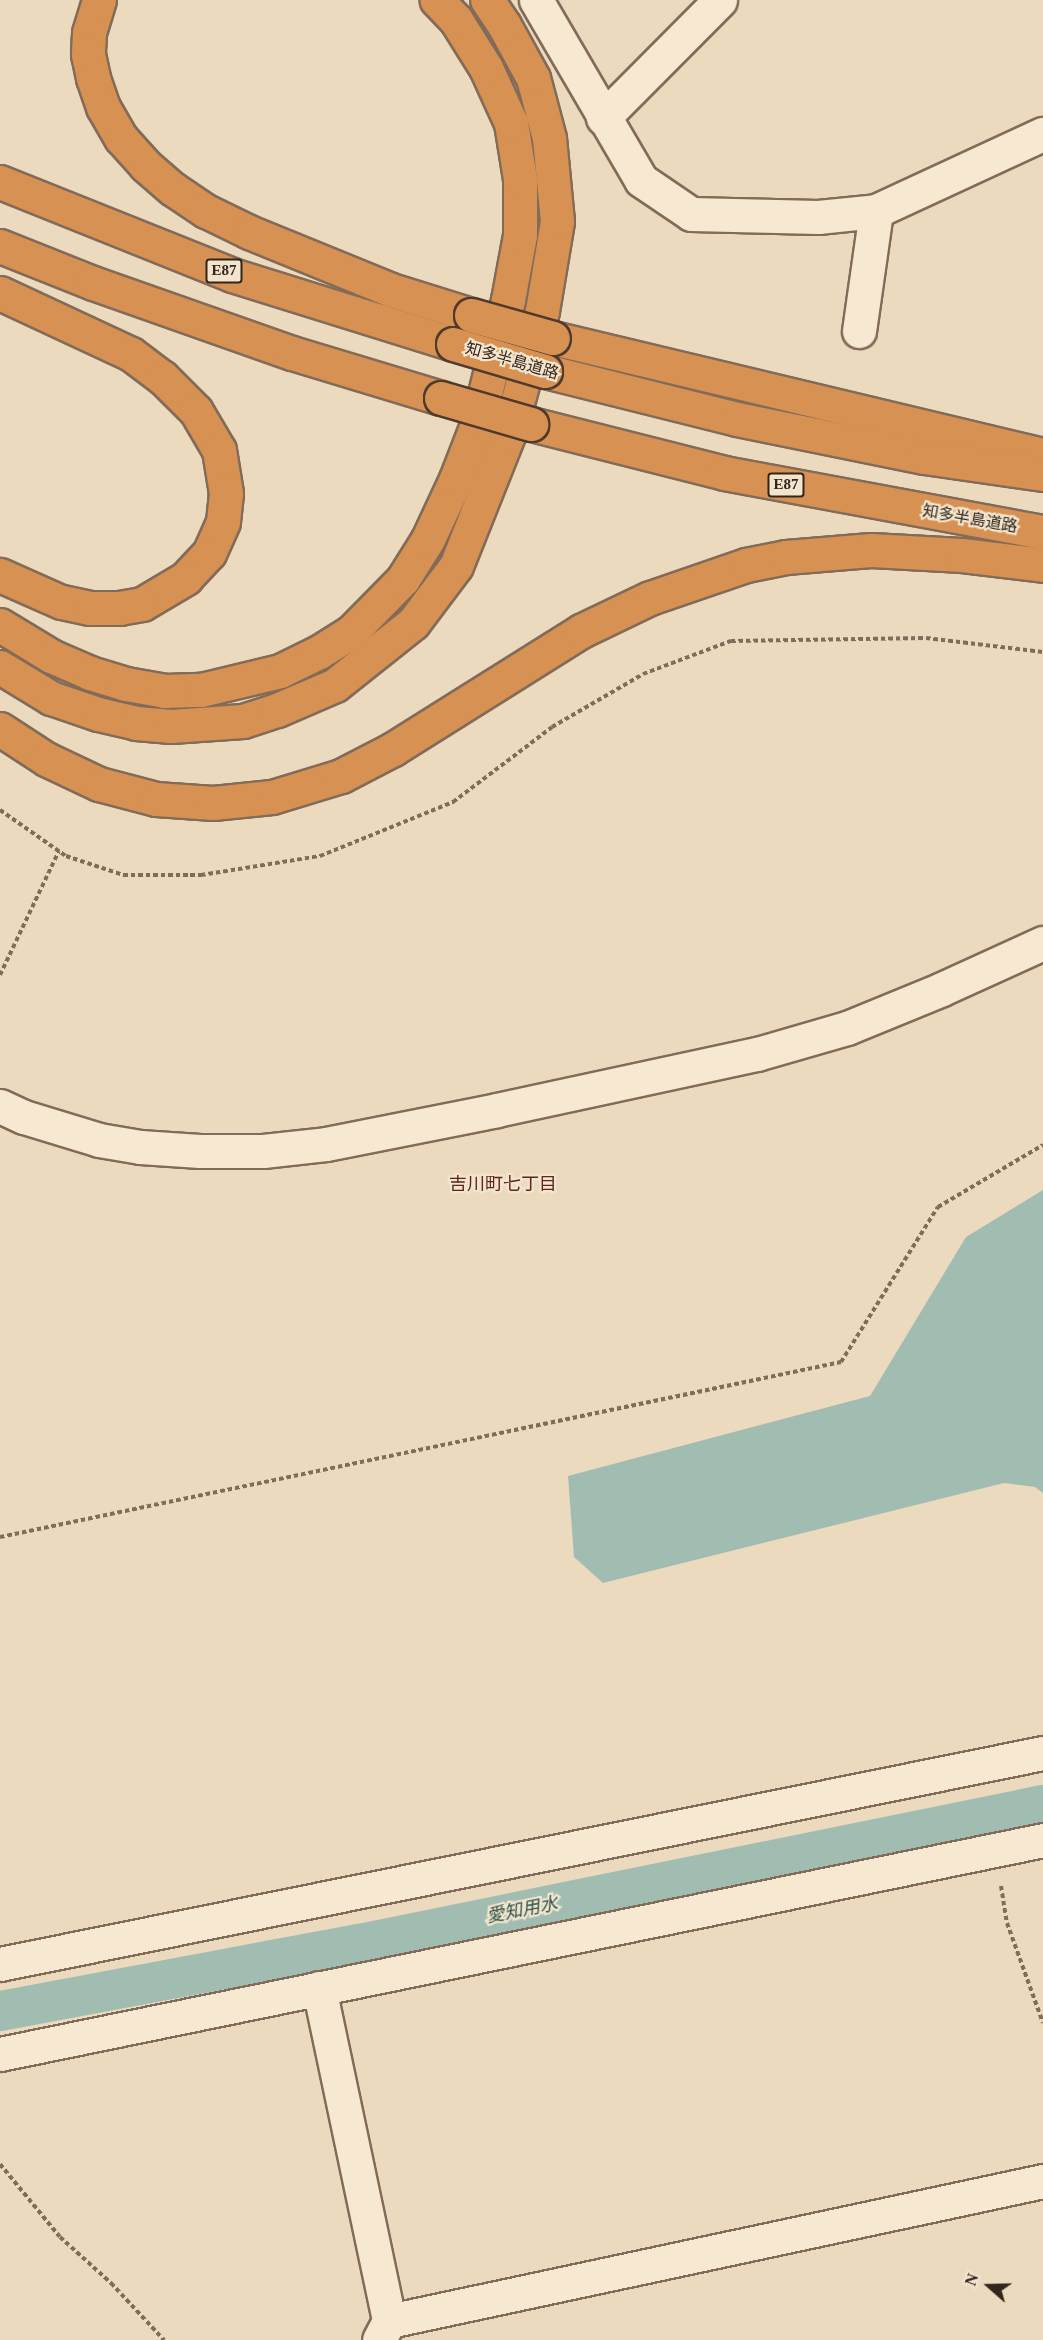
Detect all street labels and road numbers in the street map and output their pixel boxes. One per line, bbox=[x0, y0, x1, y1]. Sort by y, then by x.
road number: E87 bbox=[204, 259, 244, 283]
street label: 知多半島道路 bbox=[463, 339, 561, 383]
road number: E87 bbox=[766, 473, 806, 497]
street label: 知多半島道路 bbox=[921, 501, 1019, 537]

